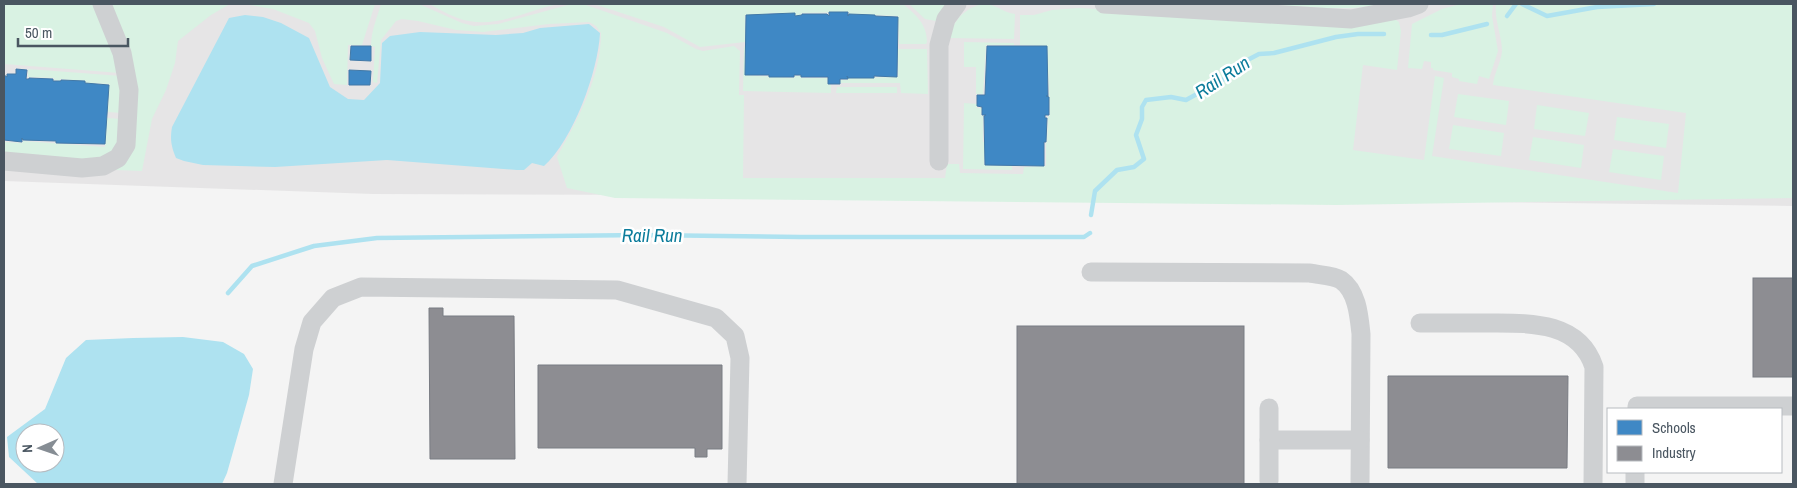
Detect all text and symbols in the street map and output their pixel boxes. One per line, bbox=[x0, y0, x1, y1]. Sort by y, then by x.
scale bar bbox=[18, 15, 128, 47]
text: 50 m bbox=[25, 22, 52, 43]
water label: Rail Run bbox=[1189, 50, 1255, 104]
water label: Rail Run bbox=[622, 222, 682, 248]
legend bbox=[1607, 408, 1782, 473]
text: Schools bbox=[1652, 417, 1696, 438]
north arrow bbox=[15, 423, 65, 473]
text: Industry bbox=[1652, 442, 1697, 463]
text: N bbox=[18, 444, 36, 453]

